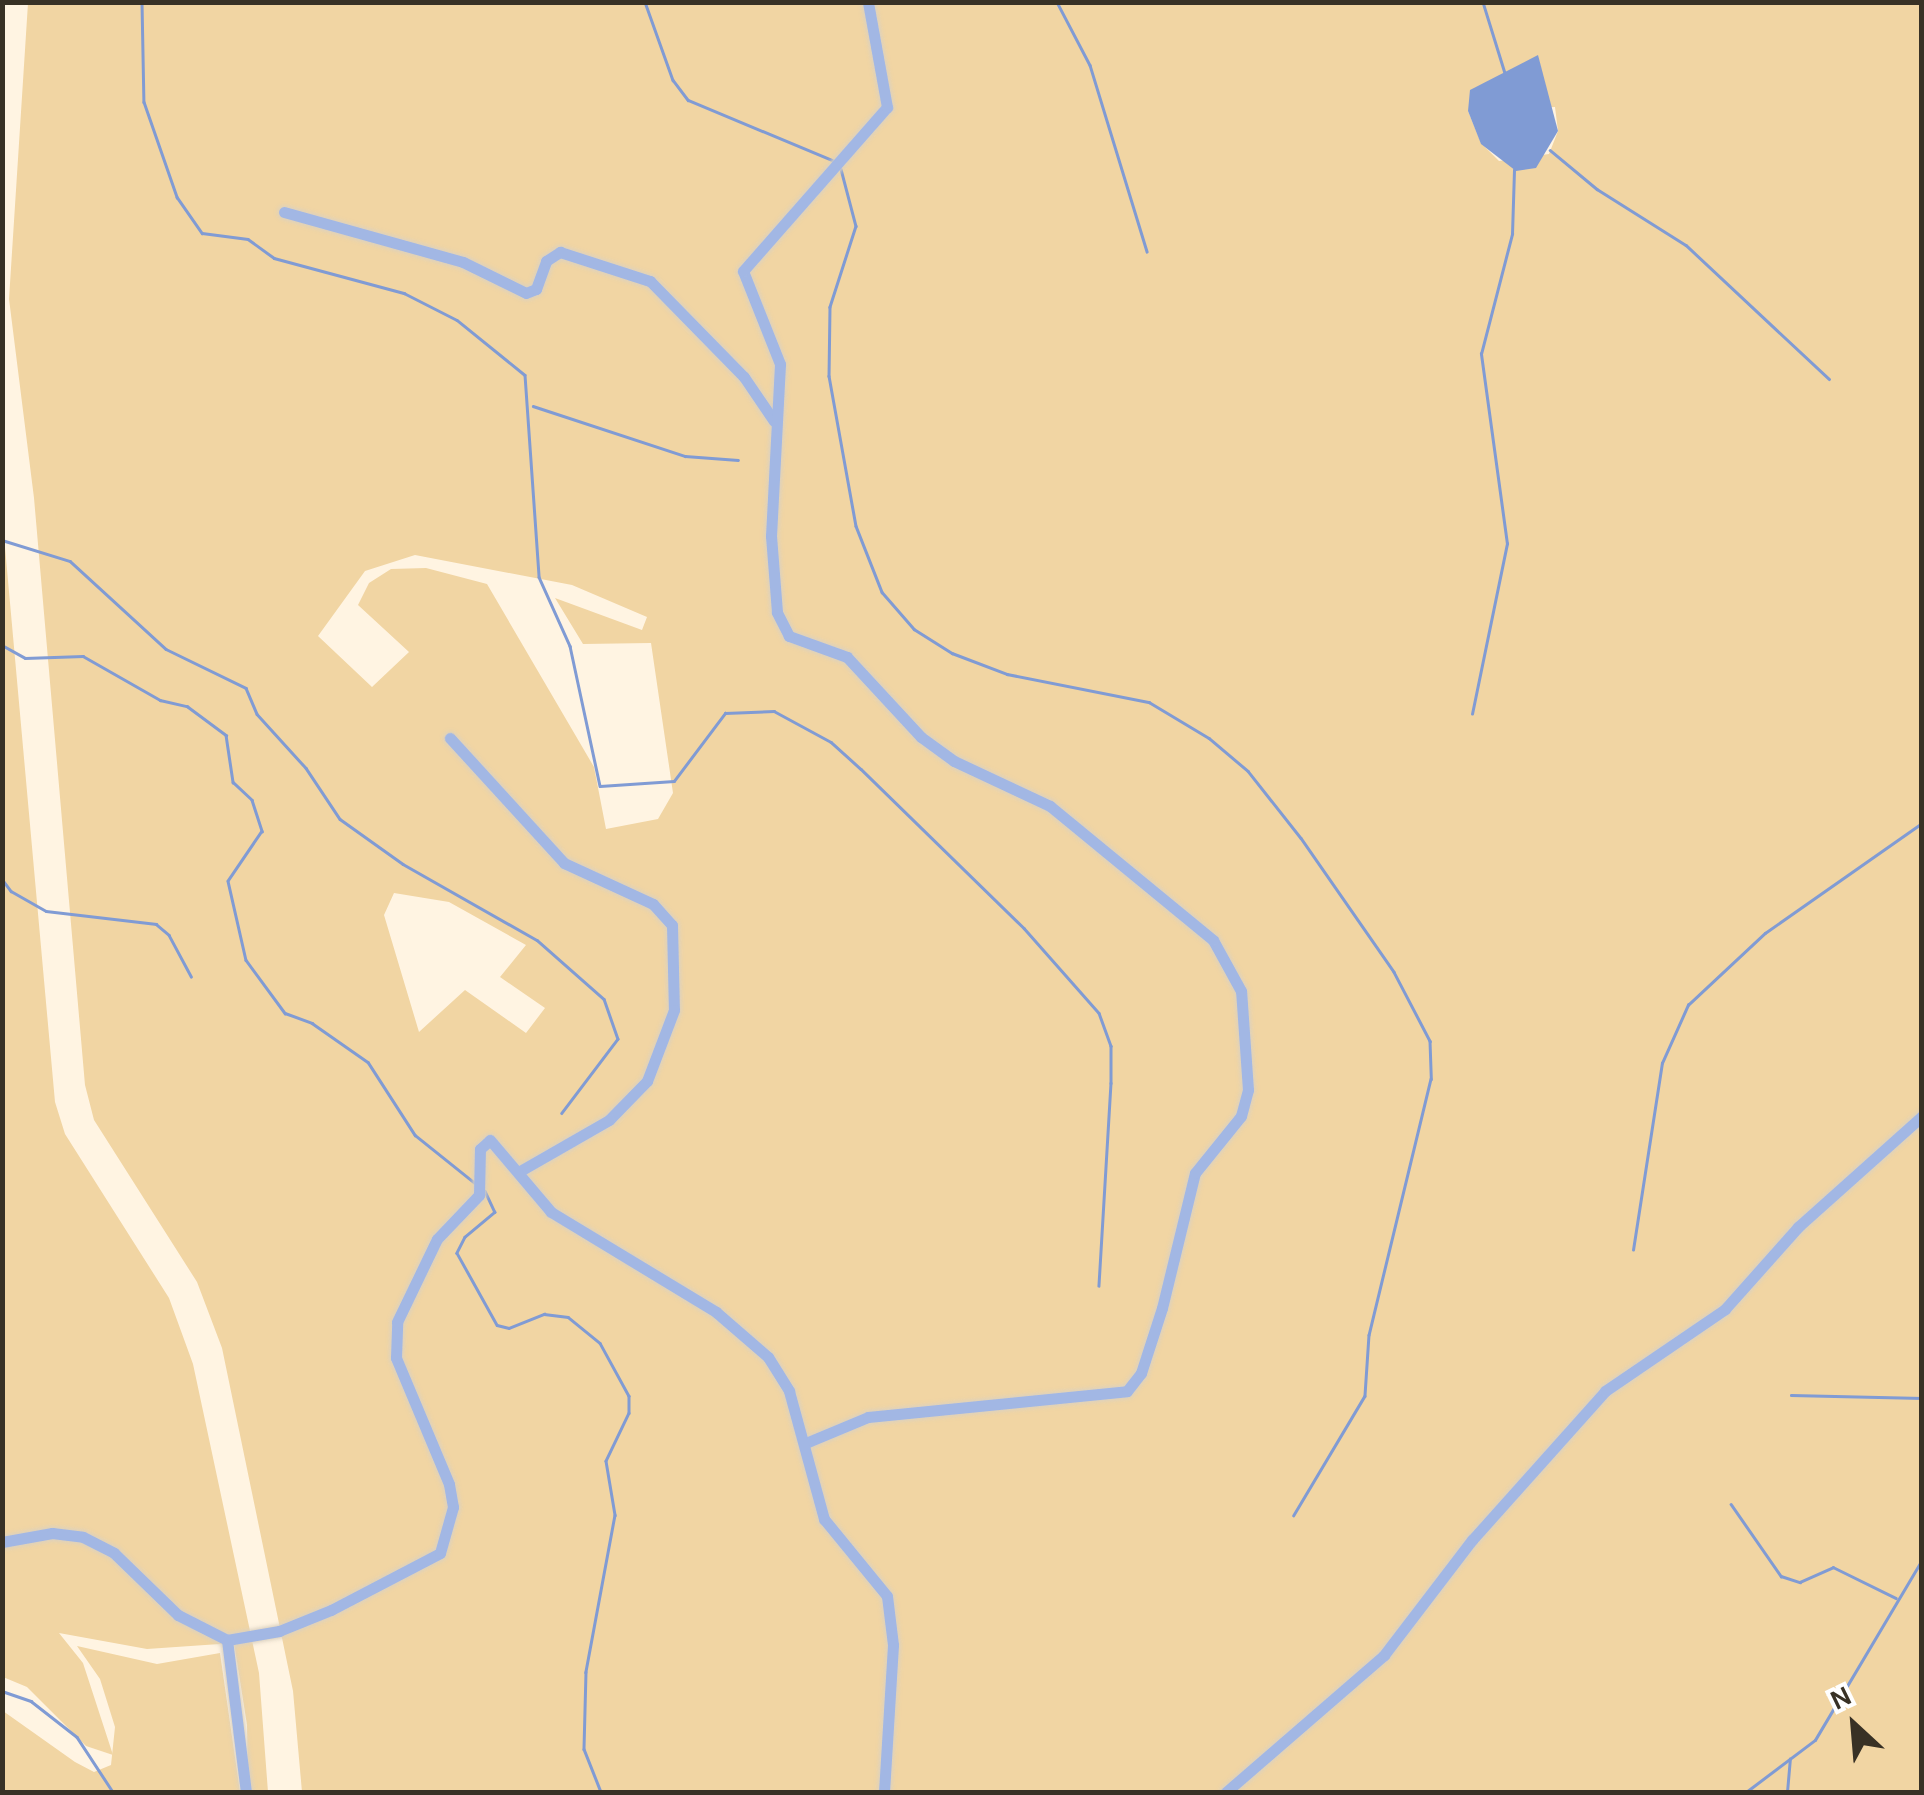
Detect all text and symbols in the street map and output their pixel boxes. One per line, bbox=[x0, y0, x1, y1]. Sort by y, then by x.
north arrow bbox=[1804, 1675, 1904, 1775]
text: N bbox=[1824, 1678, 1857, 1717]

